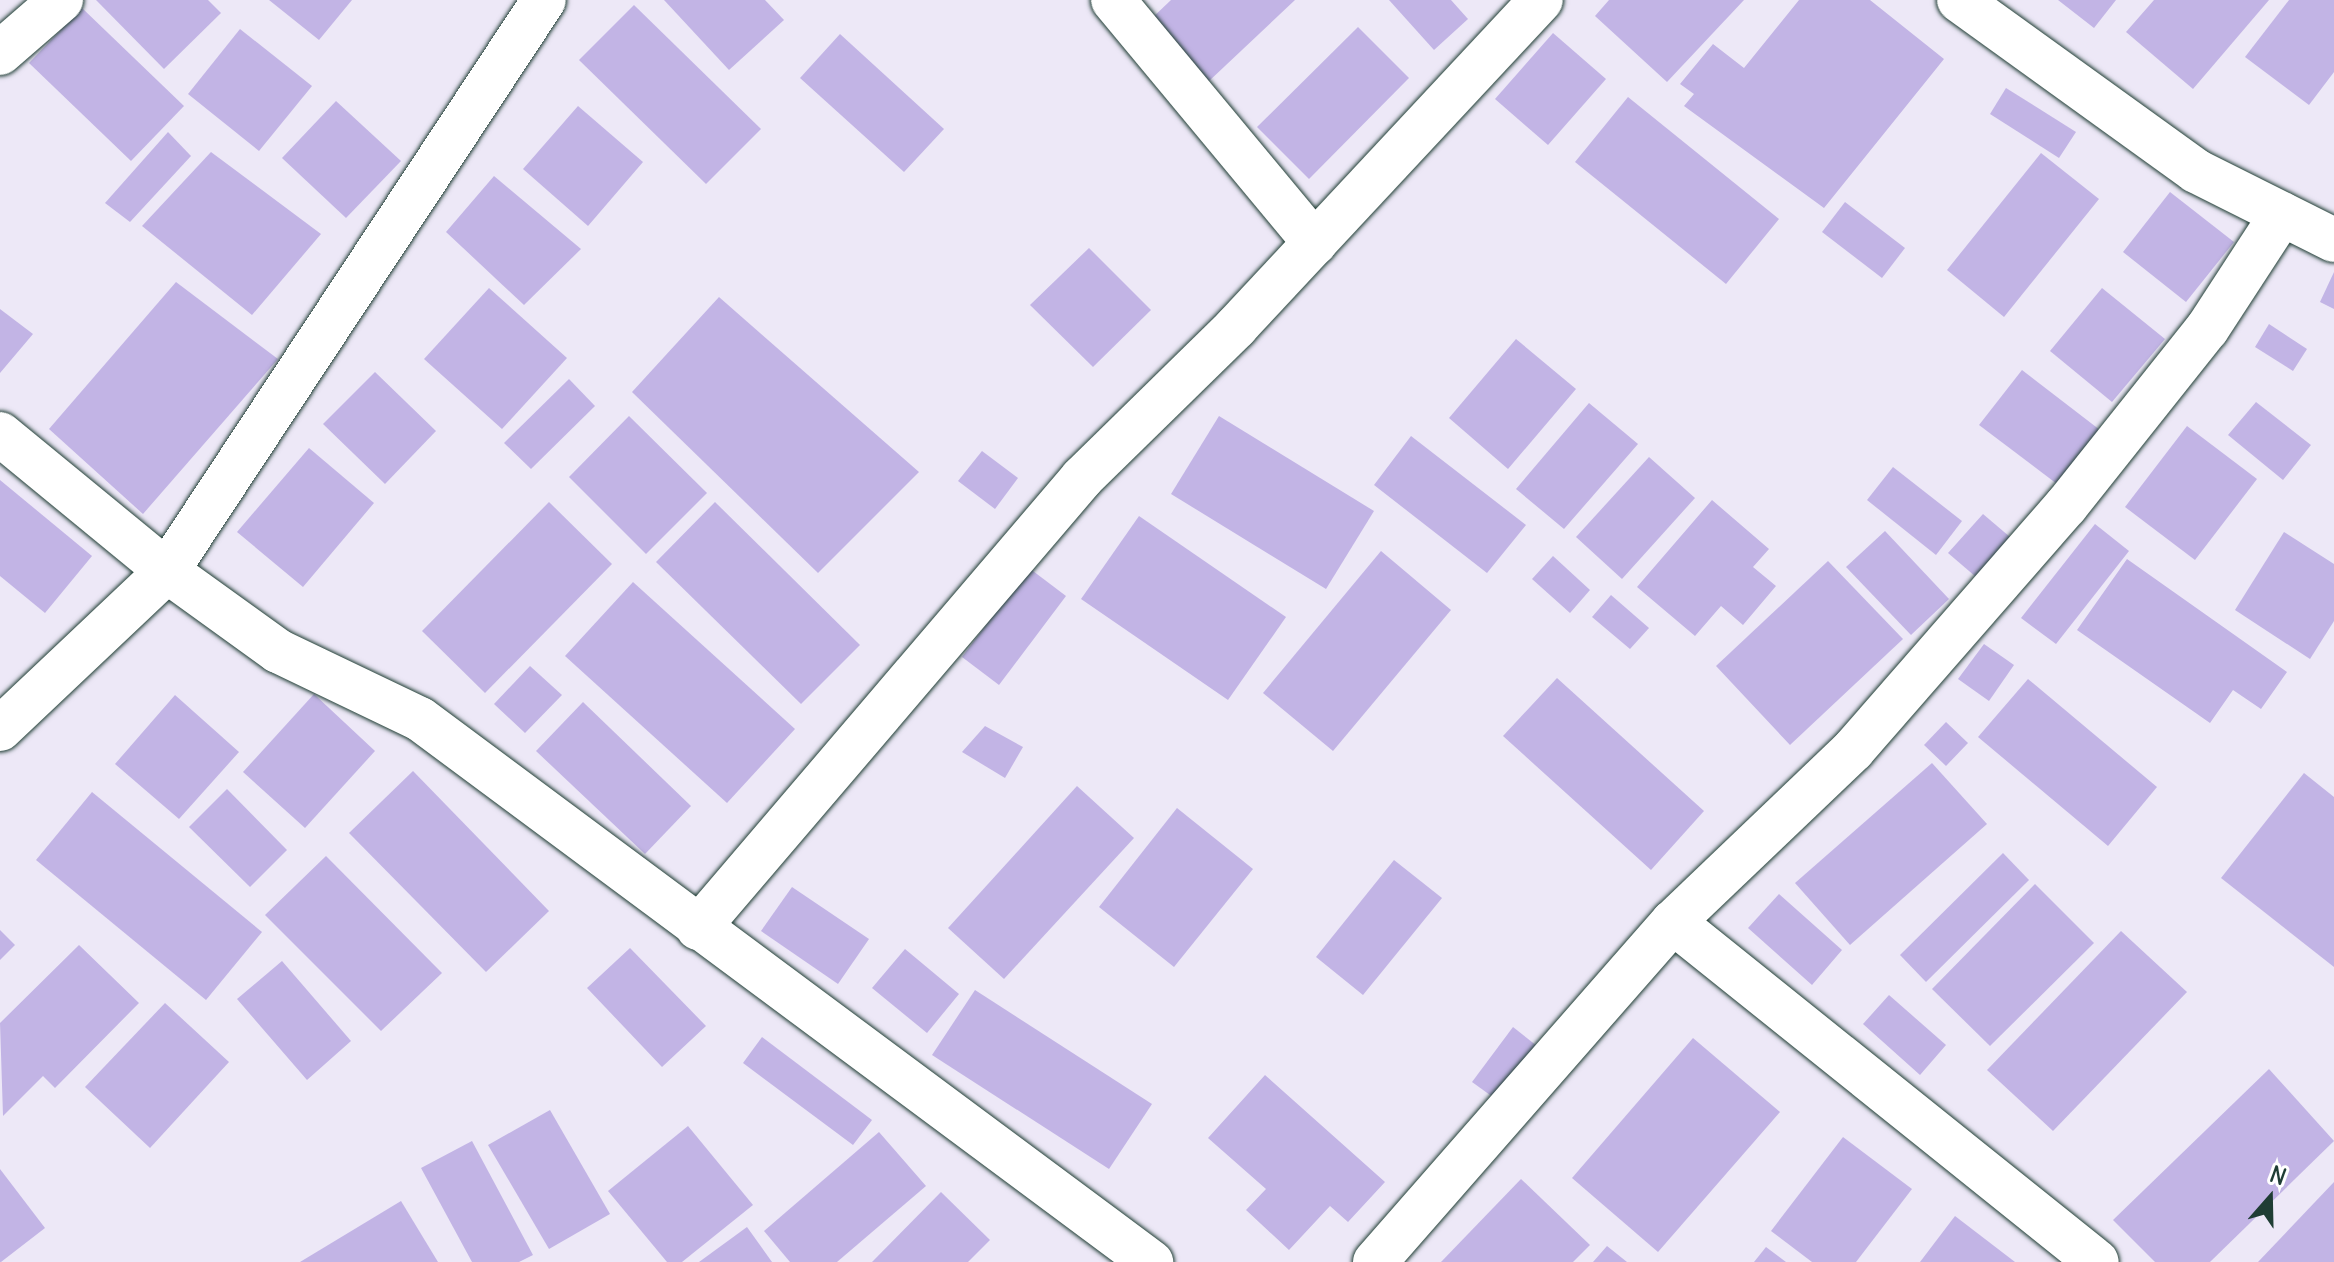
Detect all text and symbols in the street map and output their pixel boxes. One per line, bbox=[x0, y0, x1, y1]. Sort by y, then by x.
north arrow bbox=[2230, 1158, 2310, 1238]
text: N bbox=[2266, 1160, 2290, 1191]

